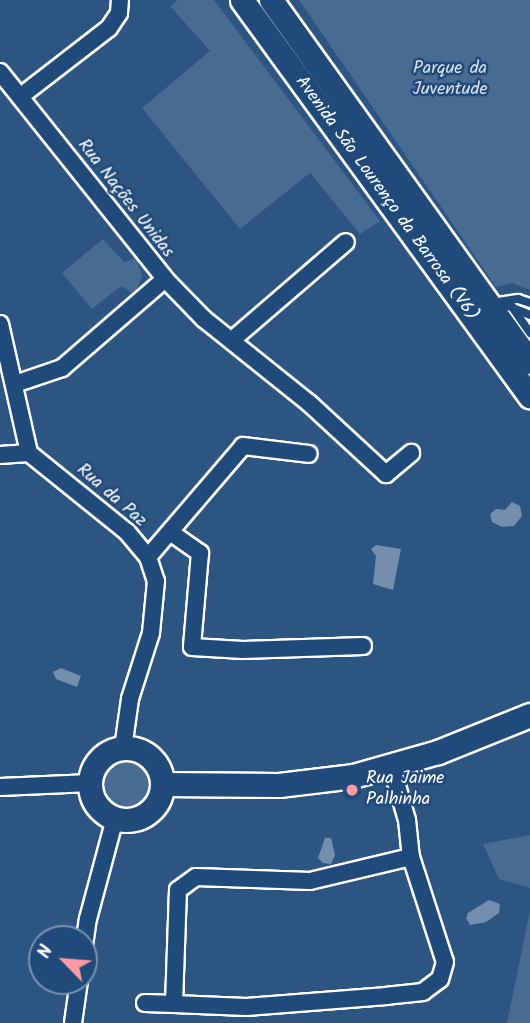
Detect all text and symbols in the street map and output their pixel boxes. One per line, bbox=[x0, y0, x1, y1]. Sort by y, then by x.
park label: Parque da Juventude bbox=[412, 59, 488, 102]
street label: Avenida São Lourenço da Barrosa (V6) bbox=[290, 72, 482, 326]
street label: Rua Nações Unidas bbox=[72, 135, 178, 263]
street label: Rua da Paz bbox=[72, 460, 150, 532]
place label: Rua Jaime Palhinha bbox=[366, 769, 444, 812]
marker: Rua Jaime Palhinha bbox=[344, 782, 360, 798]
north arrow bbox=[28, 925, 98, 995]
text: N bbox=[30, 940, 62, 964]

